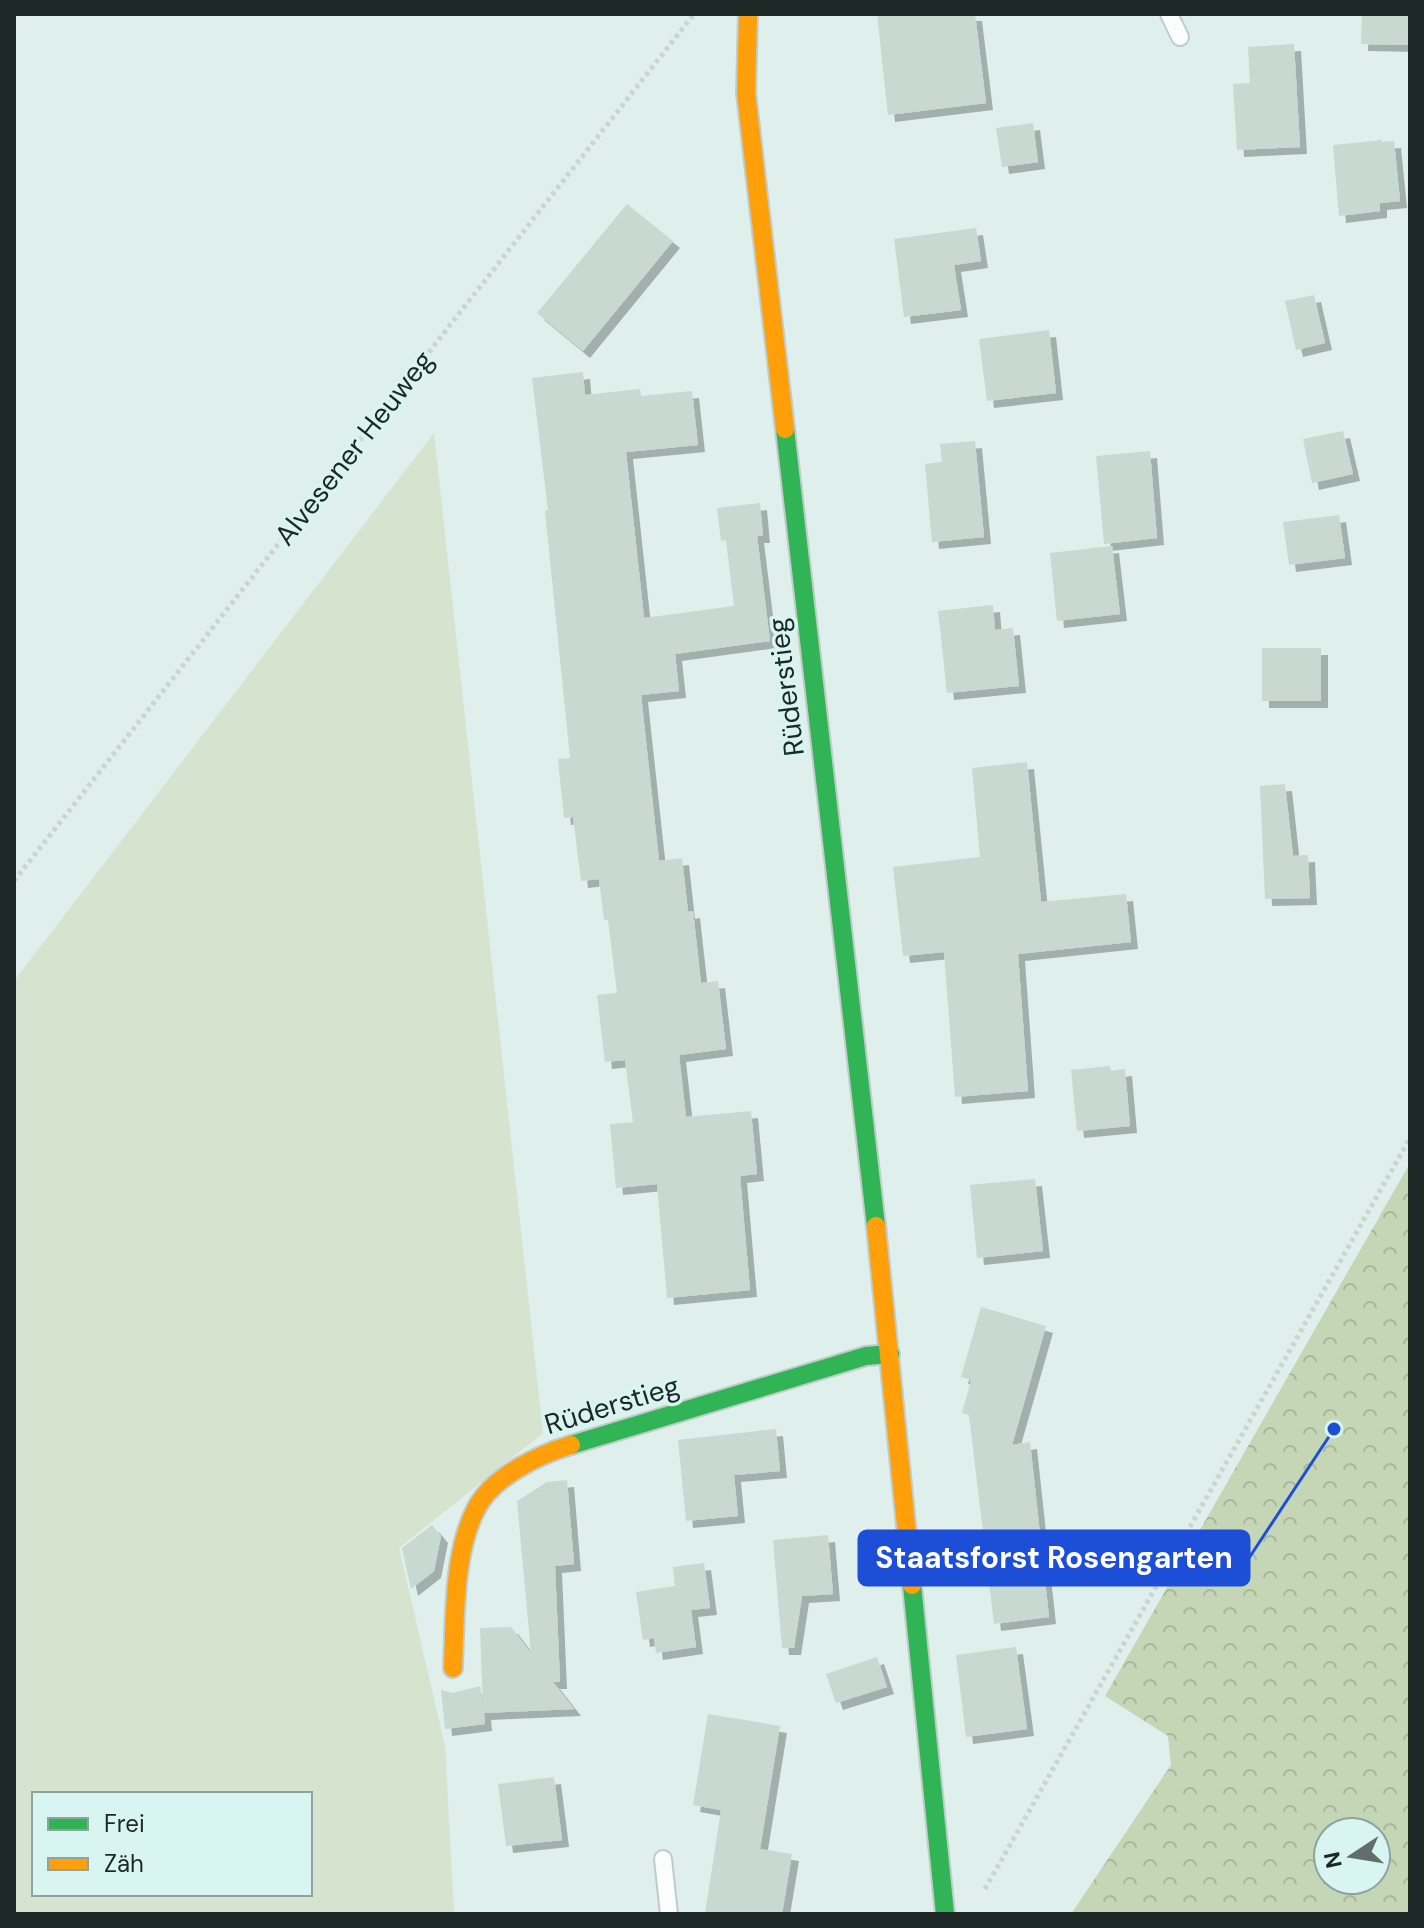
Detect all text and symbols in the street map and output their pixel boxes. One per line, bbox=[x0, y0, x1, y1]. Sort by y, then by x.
street label: Alvesener Heuweg bbox=[266, 343, 442, 553]
street label: Rüderstieg bbox=[759, 616, 813, 758]
street label: Rüderstieg bbox=[540, 1367, 684, 1443]
callout: Staatsforst Rosengarten bbox=[859, 1531, 1249, 1585]
text: Staatsforst Rosengarten bbox=[875, 1538, 1233, 1577]
legend bbox=[32, 1792, 312, 1896]
text: Frei bbox=[104, 1808, 145, 1839]
north arrow bbox=[1312, 1816, 1392, 1896]
text: Zäh bbox=[104, 1848, 144, 1879]
text: N bbox=[1317, 1849, 1349, 1871]

